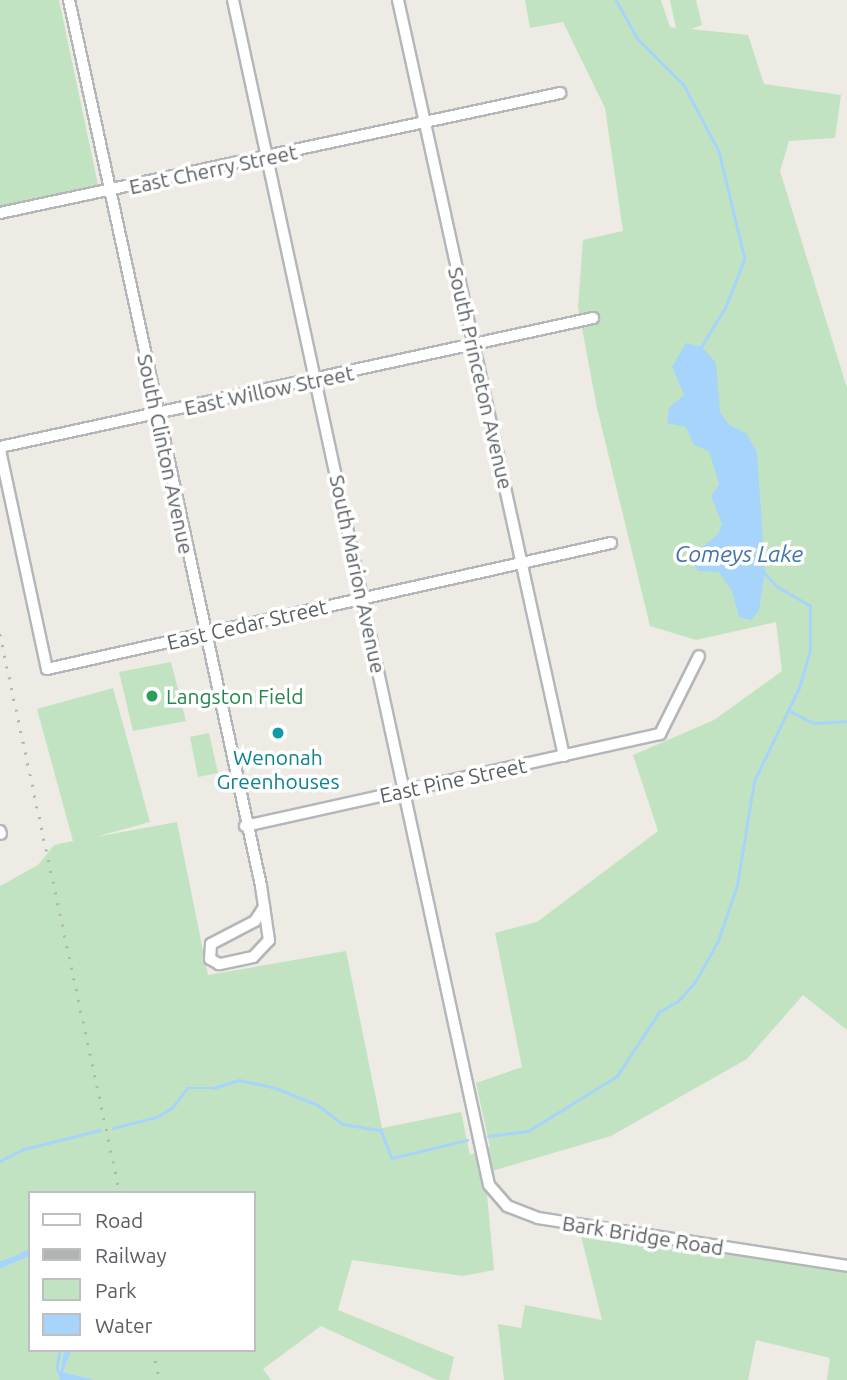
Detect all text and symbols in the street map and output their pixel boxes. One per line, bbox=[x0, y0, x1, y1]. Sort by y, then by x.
street label: East Cherry Street bbox=[127, 139, 299, 199]
street label: South Princeton Avenue bbox=[443, 264, 519, 492]
street label: South Clinton Avenue bbox=[132, 352, 200, 556]
street label: East Willow Street bbox=[182, 360, 356, 420]
street label: South Marion Avenue bbox=[325, 472, 391, 676]
water label: Comeys Lake bbox=[675, 540, 803, 568]
street label: East Cedar Street bbox=[164, 593, 330, 655]
place label: Langston Field bbox=[166, 683, 304, 709]
marker: Langston Field bbox=[144, 688, 160, 704]
marker: Wenonah Greenhouses bbox=[270, 725, 286, 741]
place label: Wenonah Greenhouses bbox=[216, 744, 340, 794]
street label: East Pine Street bbox=[377, 752, 529, 808]
legend bbox=[28, 1191, 256, 1352]
text: Road bbox=[95, 1208, 143, 1232]
street label: Bark Bridge Road bbox=[561, 1210, 725, 1260]
text: Railway bbox=[95, 1243, 167, 1267]
text: Park bbox=[95, 1278, 137, 1302]
text: Water bbox=[95, 1313, 153, 1337]

